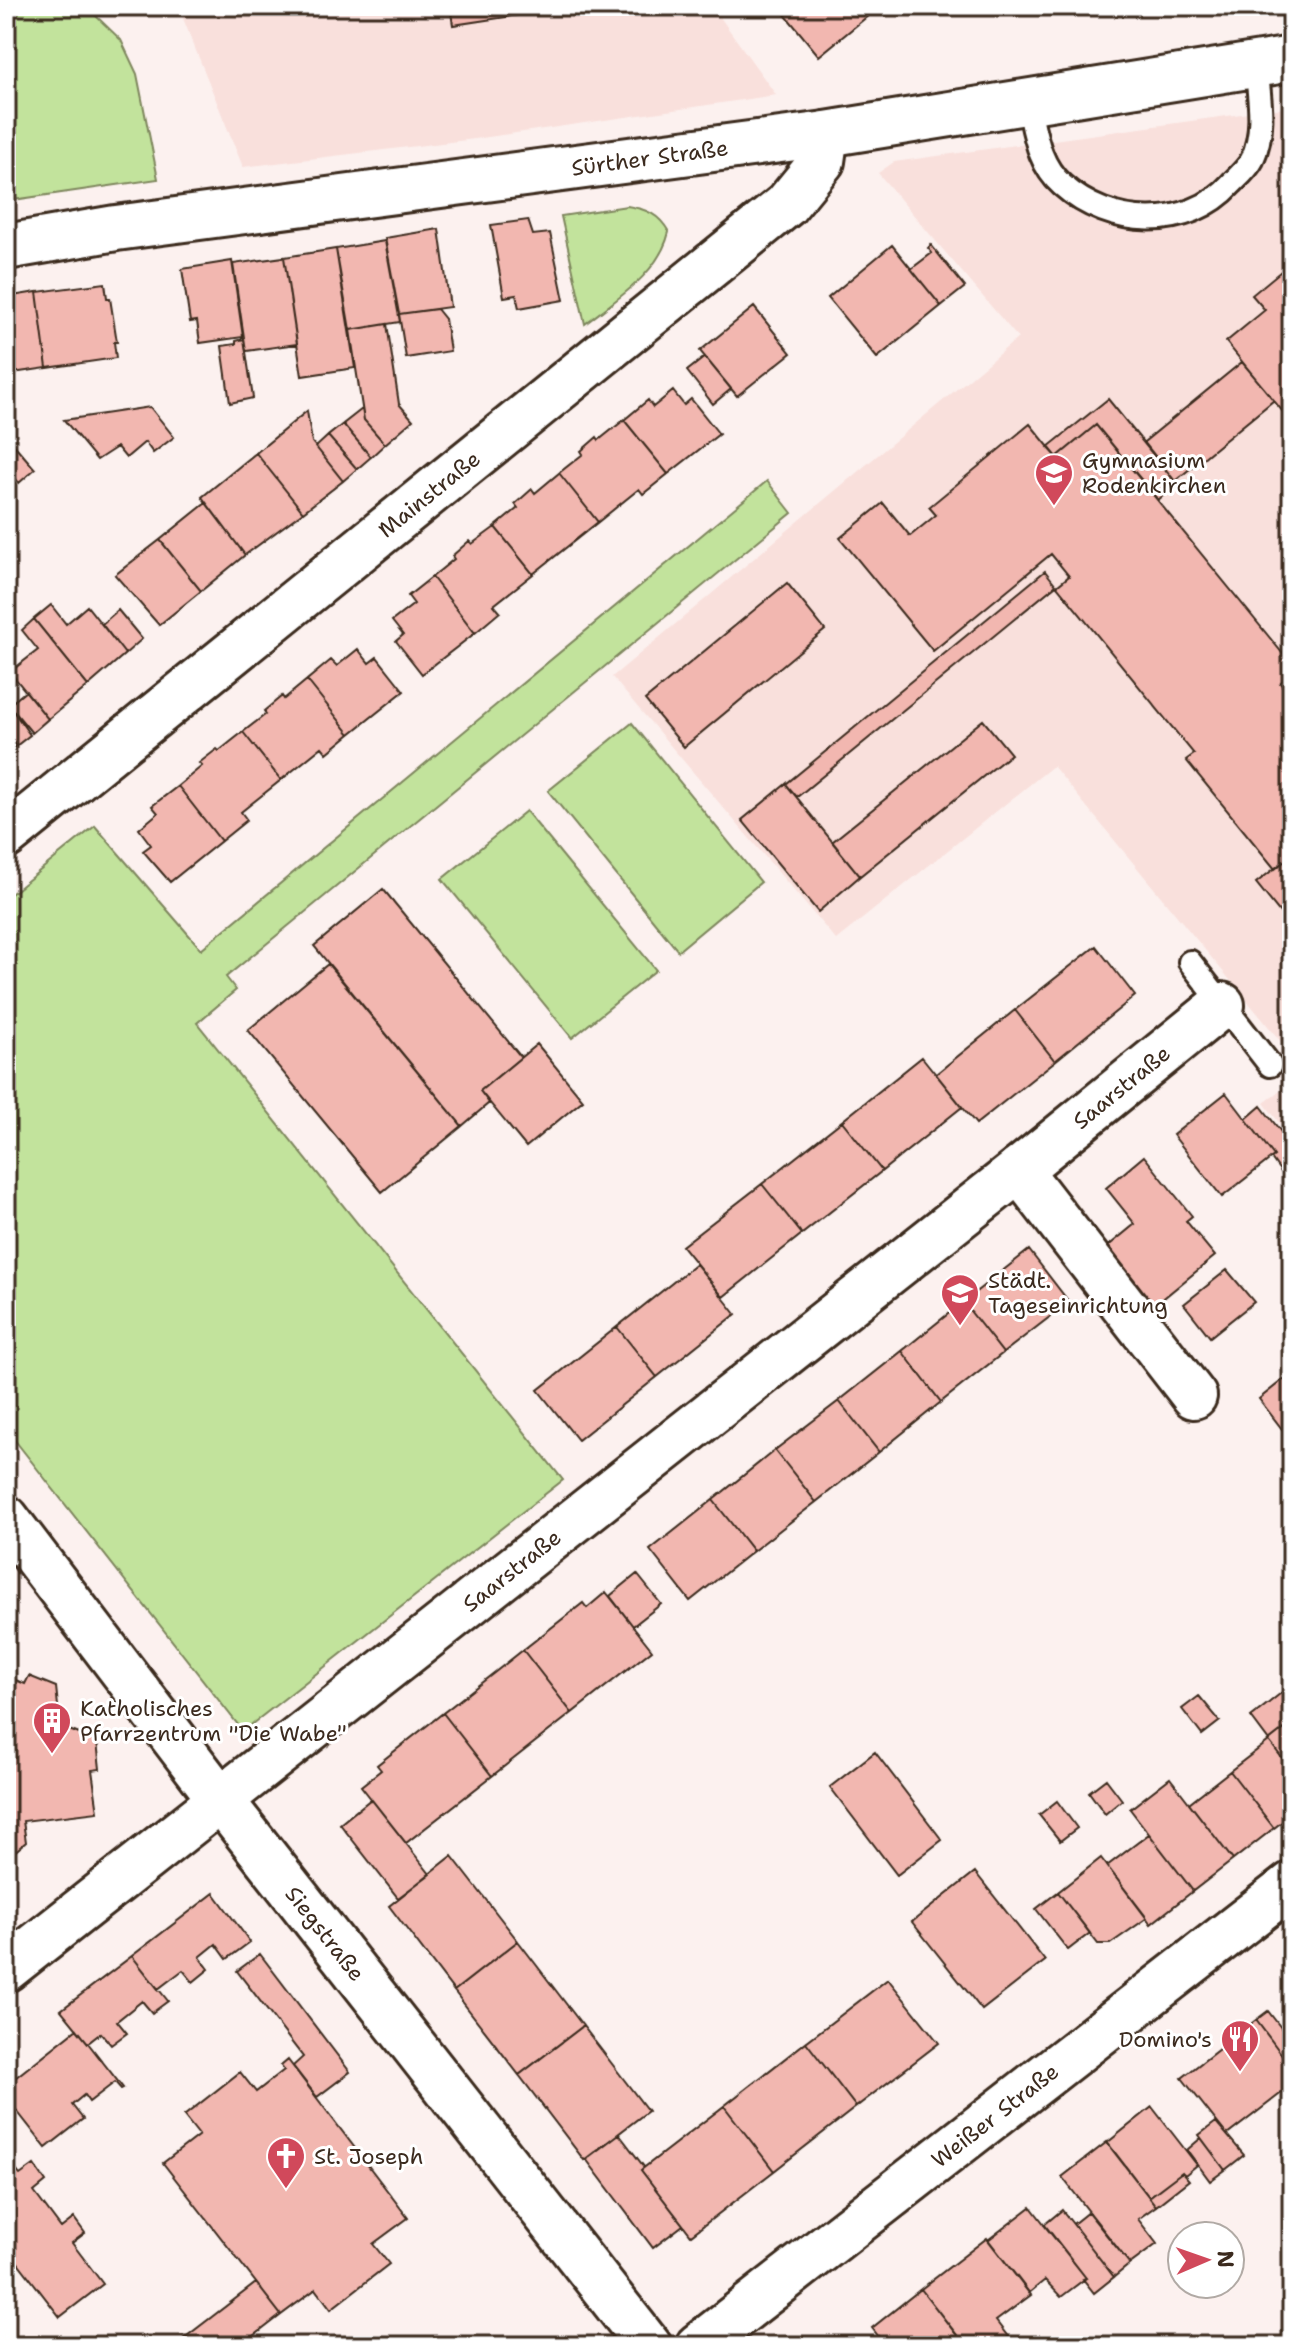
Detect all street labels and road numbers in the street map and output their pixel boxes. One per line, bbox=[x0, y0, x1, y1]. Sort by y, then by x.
street label: Sürther Straße bbox=[570, 133, 730, 183]
street label: Mainstraße bbox=[372, 444, 486, 544]
street label: Saarstraße bbox=[1067, 1039, 1176, 1136]
street label: Saarstraße bbox=[457, 1523, 567, 1618]
street label: Siegstraße bbox=[279, 1880, 371, 1987]
street label: Weißer Straße bbox=[925, 2057, 1065, 2174]

